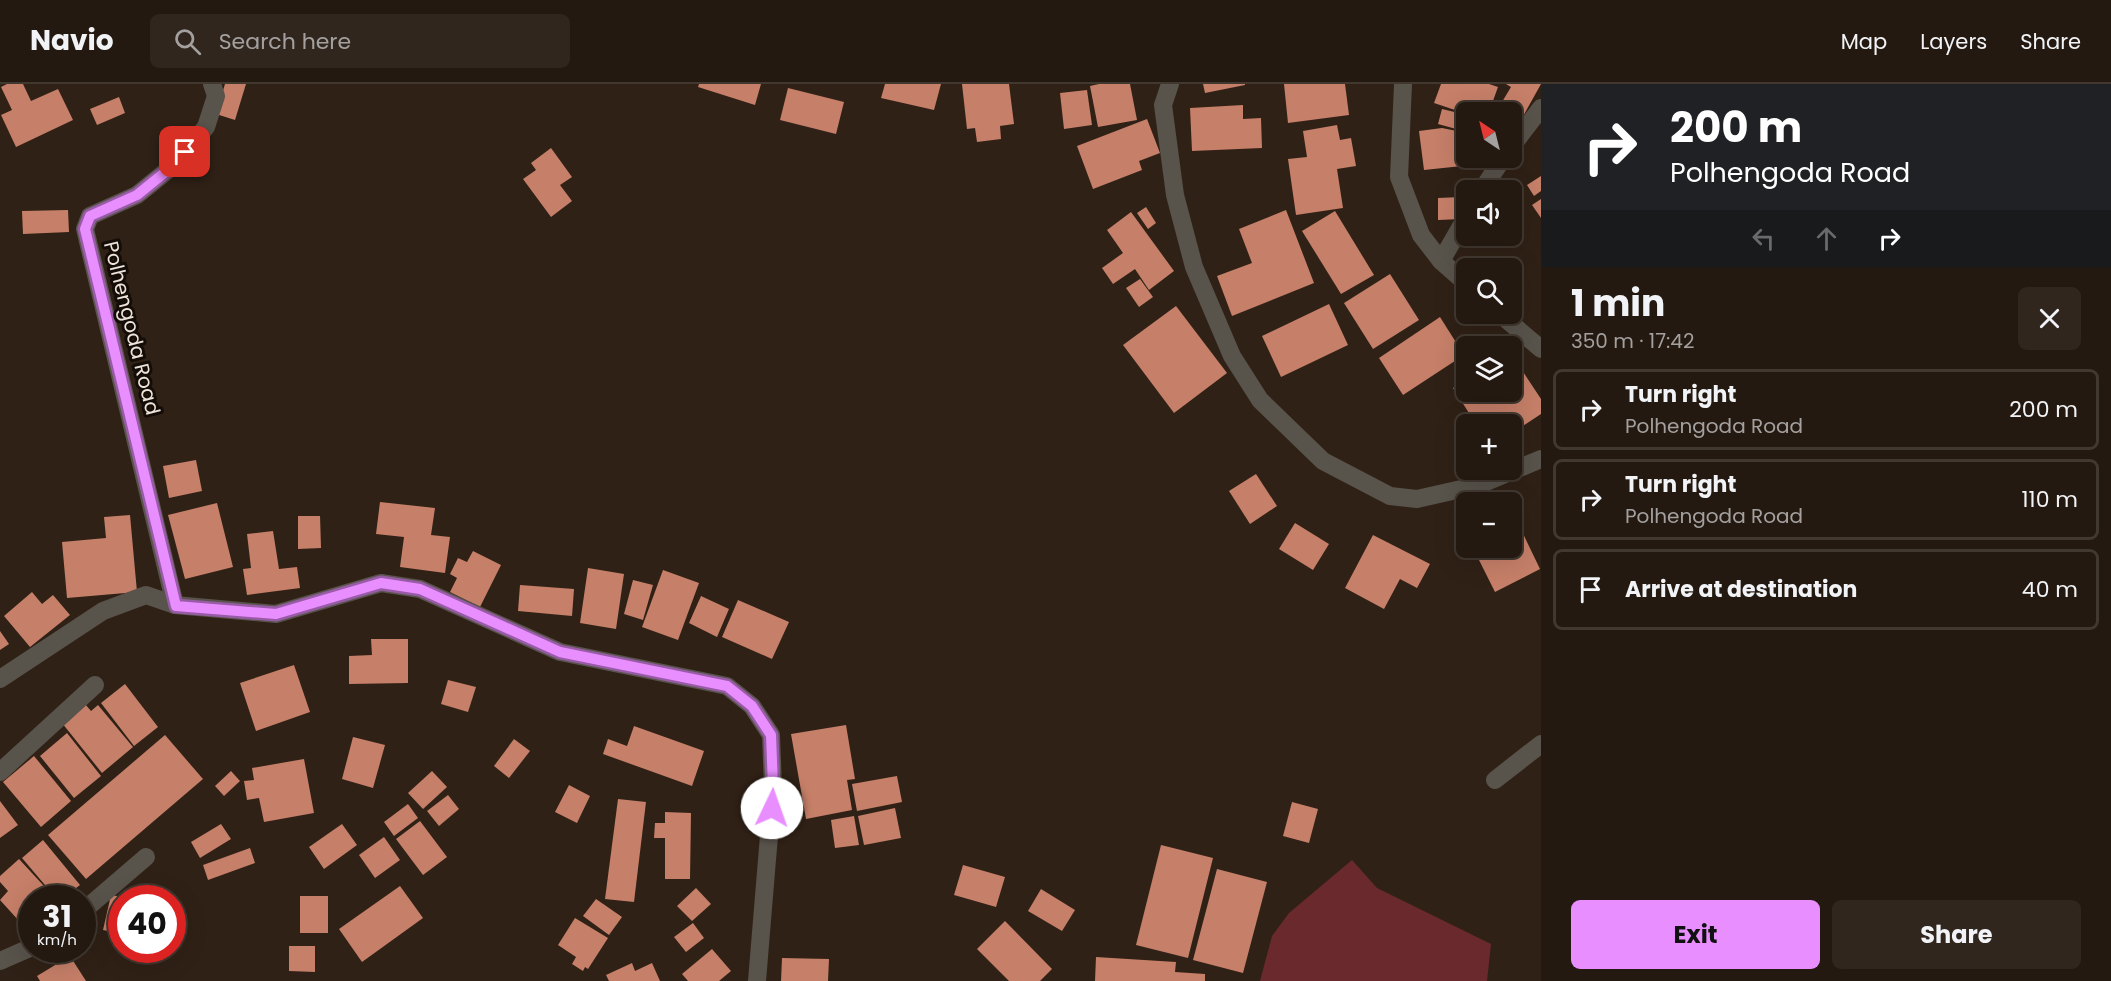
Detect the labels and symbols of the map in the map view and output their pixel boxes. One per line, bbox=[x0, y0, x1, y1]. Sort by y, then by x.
north arrow bbox=[1456, 102, 1522, 168]
pin bbox=[159, 126, 210, 177]
street label: Polhengoda Road bbox=[97, 238, 167, 418]
position arrow bbox=[740, 776, 804, 840]
speed limit sign: 40 bbox=[108, 885, 186, 963]

